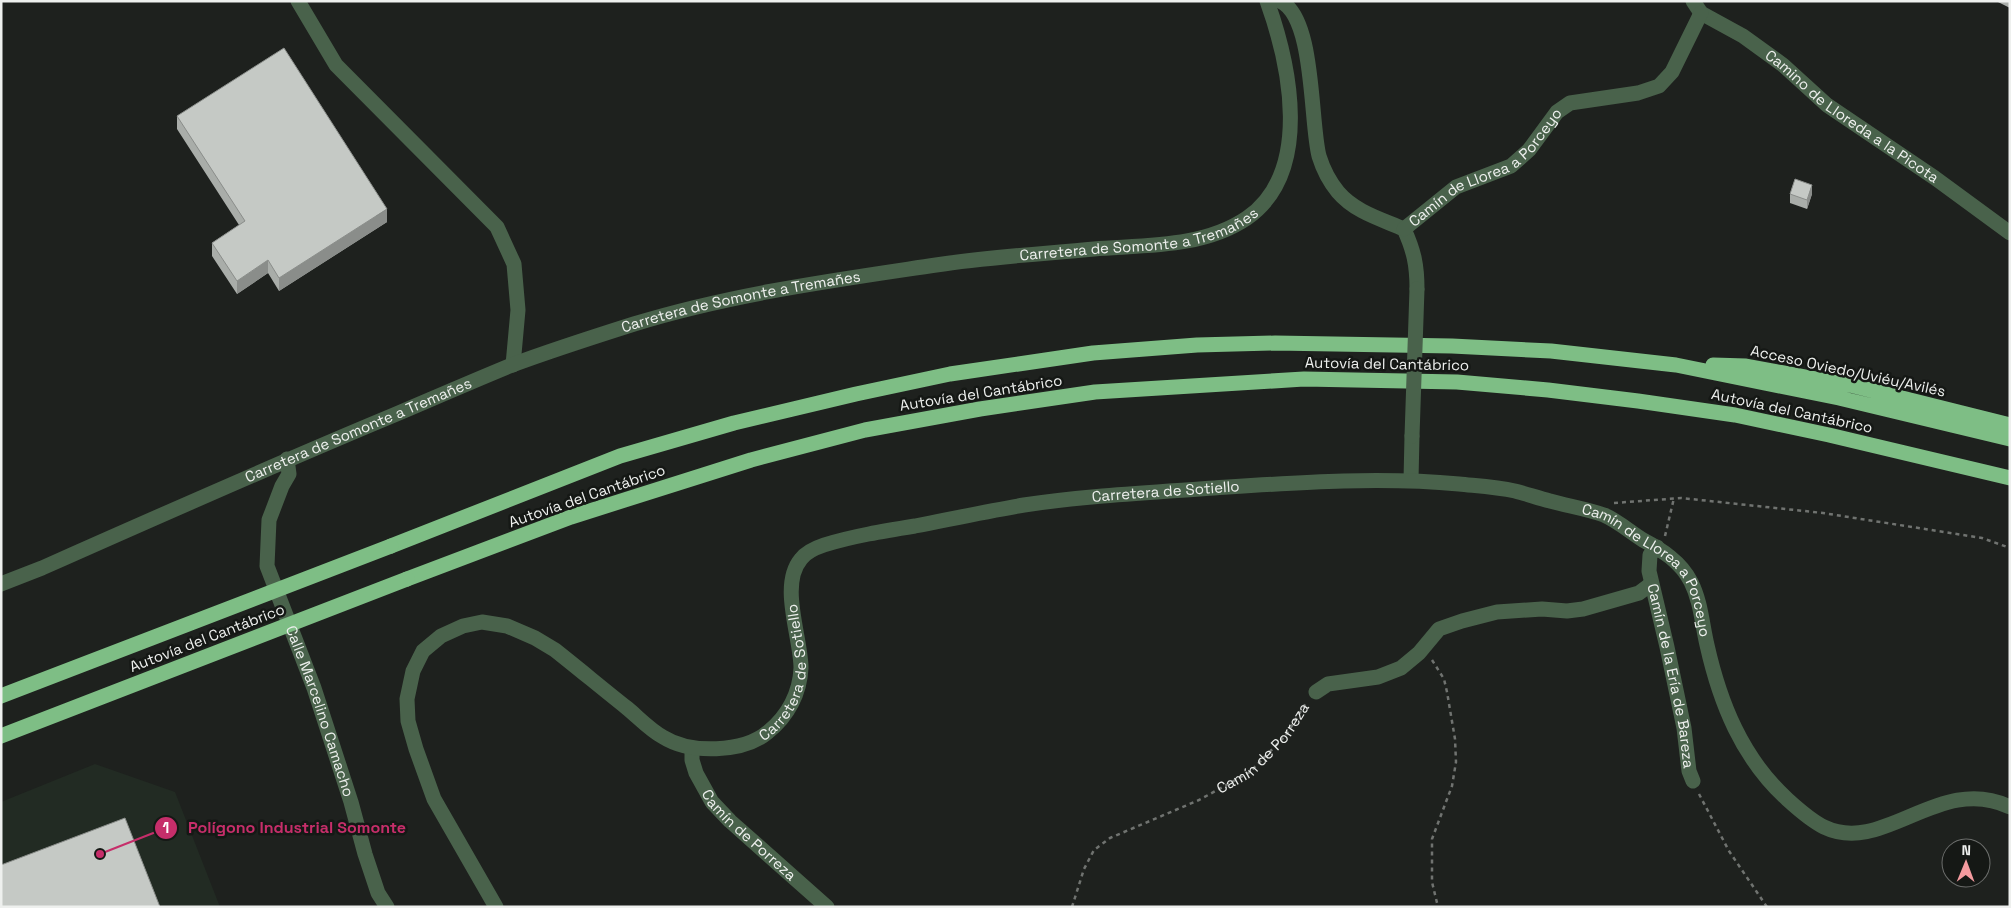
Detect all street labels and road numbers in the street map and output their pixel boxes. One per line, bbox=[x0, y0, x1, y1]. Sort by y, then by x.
street label: Camino de Lloreda a la Picota bbox=[1762, 45, 1943, 187]
street label: Camín de Llorea a Porceyo bbox=[1404, 104, 1566, 231]
street label: Carretera de Somonte a Tremañes bbox=[1019, 203, 1262, 264]
street label: Carretera de Somonte a Tremañes bbox=[619, 266, 862, 336]
street label: Acceso Oviedo/Uviéu/Avilés bbox=[1749, 341, 1947, 400]
street label: Autovía del Cantábrico bbox=[1305, 353, 1469, 374]
street label: Autovía del Cantábrico bbox=[898, 370, 1064, 415]
street label: Carretera de Somonte a Tremañes bbox=[242, 373, 474, 486]
street label: Autovía del Cantábrico bbox=[1710, 384, 1875, 437]
street label: Autovía del Cantábrico bbox=[506, 460, 668, 531]
street label: Carretera de Sotiello bbox=[1091, 476, 1240, 506]
street label: Camín de Llorea a Porceyo bbox=[1580, 499, 1715, 638]
street label: Camín de la Ería de Bareza bbox=[1643, 582, 1699, 770]
street label: Autovía del Cantábrico bbox=[127, 599, 287, 676]
street label: Carretera de Sotiello bbox=[755, 603, 810, 745]
street label: Calle Marcelino Camacho bbox=[282, 623, 359, 799]
street label: Camín de Porreza bbox=[1213, 699, 1313, 797]
street label: Camín de Porreza bbox=[698, 786, 801, 885]

